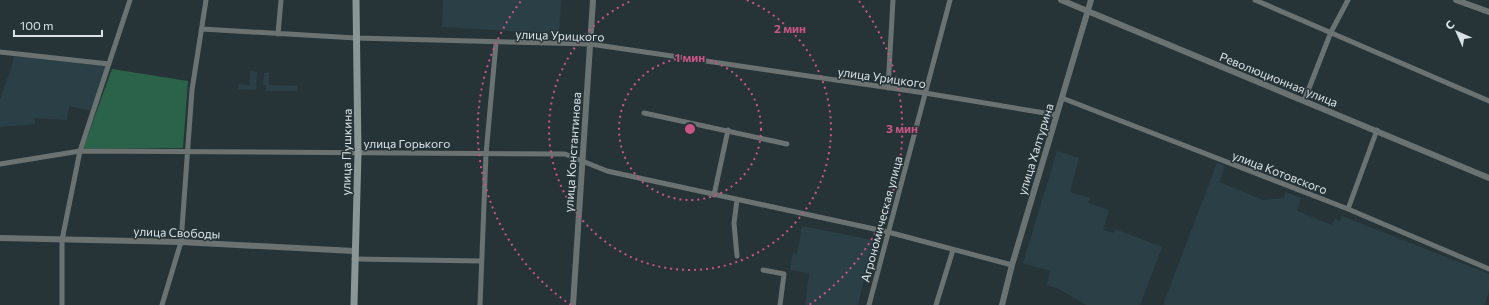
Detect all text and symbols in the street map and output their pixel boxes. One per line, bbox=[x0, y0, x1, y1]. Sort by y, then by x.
scale bar bbox=[14, 12, 102, 38]
north arrow bbox=[1437, 12, 1477, 52]
text: С bbox=[1442, 17, 1457, 32]
text: 100 m bbox=[20, 18, 54, 32]
text: 2 мин bbox=[774, 21, 806, 35]
street label: улица Урицкого bbox=[515, 26, 605, 44]
street label: Революционная улица bbox=[1218, 49, 1340, 109]
text: 1 мин bbox=[675, 50, 705, 64]
street label: улица Урицкого bbox=[837, 64, 927, 90]
street label: улица Константинова bbox=[561, 91, 583, 213]
street label: улица Халтурина bbox=[1014, 101, 1056, 197]
street label: улица Пушкина bbox=[338, 109, 354, 195]
text: 3 мин bbox=[886, 121, 918, 135]
centre of rings bbox=[683, 122, 697, 136]
street label: улица Горького bbox=[364, 136, 451, 150]
street label: улица Котовского bbox=[1231, 147, 1329, 197]
street label: Агрономическая улица bbox=[857, 154, 905, 284]
street label: улица Свободы bbox=[133, 223, 221, 241]

